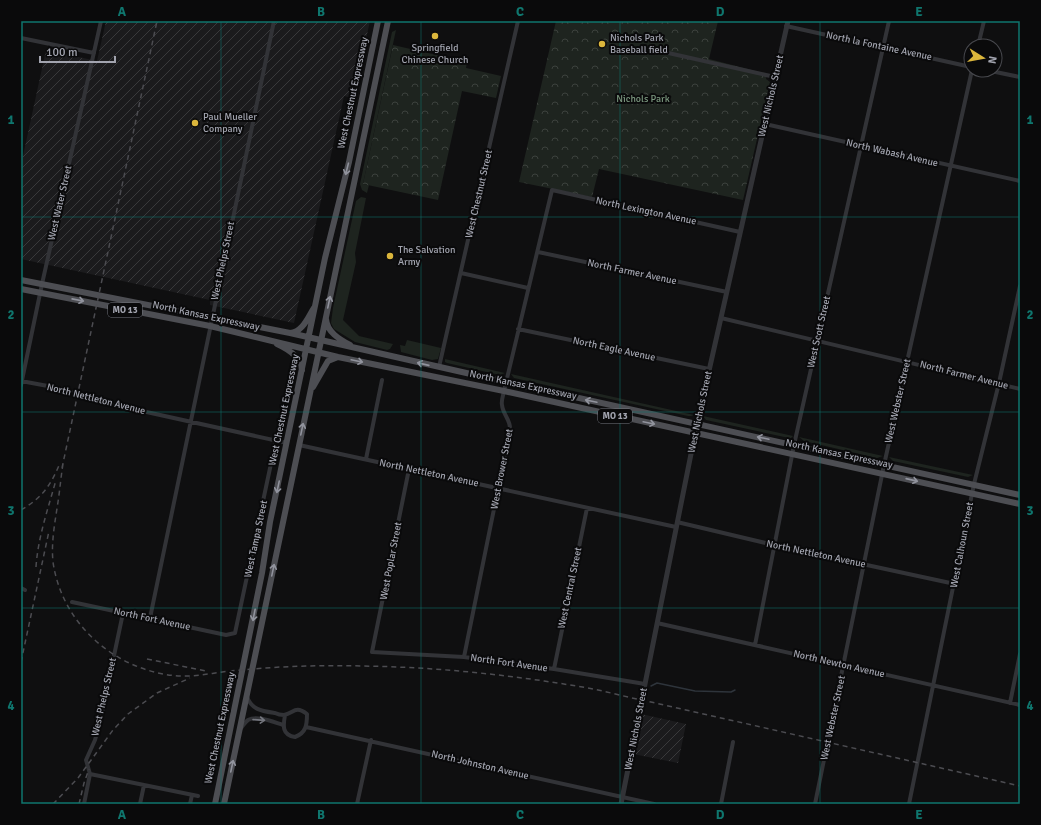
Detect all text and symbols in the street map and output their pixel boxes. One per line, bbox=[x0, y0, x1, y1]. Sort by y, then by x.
text: A bbox=[118, 4, 127, 20]
text: B bbox=[317, 4, 325, 20]
text: C bbox=[516, 4, 524, 20]
text: D bbox=[716, 4, 725, 20]
text: E bbox=[915, 4, 923, 20]
street label: North la Fontaine Avenue bbox=[825, 29, 933, 63]
marker: Springfield Chinese Church bbox=[430, 31, 440, 41]
place label: Nichols Park Baseball field bbox=[610, 32, 668, 56]
street label: West Chestnut Expressway bbox=[335, 36, 371, 150]
scale bar bbox=[40, 38, 115, 64]
north arrow bbox=[963, 38, 1003, 78]
marker: Nichols Park Baseball field bbox=[597, 39, 607, 49]
place label: Springfield Chinese Church bbox=[402, 42, 468, 66]
text: 100 m bbox=[46, 45, 78, 60]
street label: West Nichols Street bbox=[756, 53, 786, 138]
text: N bbox=[985, 55, 999, 65]
park label: Nichols Park bbox=[616, 93, 670, 105]
place label: Paul Mueller Company bbox=[203, 111, 257, 135]
text: 1 bbox=[7, 112, 15, 128]
text: 1 bbox=[1026, 112, 1034, 128]
marker: Paul Mueller Company bbox=[190, 118, 200, 128]
street label: North Wabash Avenue bbox=[845, 137, 939, 169]
street label: West Chestnut Street bbox=[463, 148, 495, 239]
one-way arrow bbox=[343, 162, 350, 175]
street label: West Water Street bbox=[46, 164, 75, 242]
street label: North Lexington Avenue bbox=[595, 194, 697, 228]
street label: West Phelps Street bbox=[209, 220, 237, 301]
place label: The Salvation Army bbox=[398, 244, 455, 268]
marker: The Salvation Army bbox=[385, 251, 395, 261]
street label: North Farmer Avenue bbox=[586, 257, 678, 287]
street label: West Scott Street bbox=[805, 294, 833, 369]
one-way arrow bbox=[325, 296, 333, 309]
one-way arrow bbox=[71, 297, 84, 305]
street label: North Kansas Expressway bbox=[151, 299, 261, 333]
road number: MO 13 bbox=[108, 303, 142, 317]
text: 2 bbox=[7, 307, 15, 323]
text: 2 bbox=[1026, 307, 1034, 323]
street label: North Eagle Avenue bbox=[572, 334, 656, 364]
street label: West Chestnut Expressway bbox=[266, 353, 302, 467]
one-way arrow bbox=[350, 357, 363, 365]
street label: West Webster Street bbox=[882, 357, 914, 444]
street label: North Farmer Avenue bbox=[918, 358, 1010, 392]
one-way arrow bbox=[416, 359, 429, 367]
street label: North Kansas Expressway bbox=[468, 368, 578, 402]
street label: West Nichols Street bbox=[685, 369, 715, 454]
street label: North Nettleton Avenue bbox=[45, 381, 147, 417]
one-way arrow bbox=[584, 396, 597, 404]
road number: MO 13 bbox=[598, 409, 632, 423]
one-way arrow bbox=[642, 419, 655, 427]
one-way arrow bbox=[299, 423, 307, 436]
street label: West Brower Street bbox=[488, 427, 516, 510]
one-way arrow bbox=[757, 434, 770, 442]
street label: North Kansas Expressway bbox=[784, 437, 894, 471]
street label: North Nettleton Avenue bbox=[378, 457, 480, 489]
one-way arrow bbox=[906, 477, 919, 485]
one-way arrow bbox=[273, 480, 281, 493]
street label: West Tampa Street bbox=[242, 499, 270, 579]
street label: West Calhoun Street bbox=[948, 501, 976, 589]
text: 3 bbox=[7, 503, 15, 519]
text: 3 bbox=[1026, 503, 1034, 519]
street label: West Poplar Street bbox=[378, 521, 405, 601]
street label: North Nettleton Avenue bbox=[765, 538, 867, 570]
street label: West Central Street bbox=[556, 546, 585, 630]
one-way arrow bbox=[269, 564, 277, 577]
street label: North Fort Avenue bbox=[113, 605, 191, 633]
one-way arrow bbox=[249, 608, 257, 621]
street label: North Newton Avenue bbox=[792, 648, 886, 680]
street label: North Fort Avenue bbox=[470, 652, 548, 674]
street label: West Phelps Street bbox=[89, 656, 119, 737]
street label: West Chestnut Expressway bbox=[202, 671, 238, 785]
street label: West Webster Street bbox=[818, 674, 848, 761]
street label: West Nichols Street bbox=[622, 686, 650, 771]
text: 4 bbox=[7, 698, 15, 714]
text: 4 bbox=[1026, 698, 1034, 714]
one-way arrow bbox=[253, 716, 266, 723]
street label: North Johnston Avenue bbox=[430, 748, 530, 782]
one-way arrow bbox=[229, 760, 237, 773]
text: A bbox=[118, 807, 127, 823]
text: B bbox=[317, 807, 325, 823]
text: C bbox=[516, 807, 524, 823]
text: D bbox=[716, 807, 725, 823]
text: E bbox=[915, 807, 923, 823]

